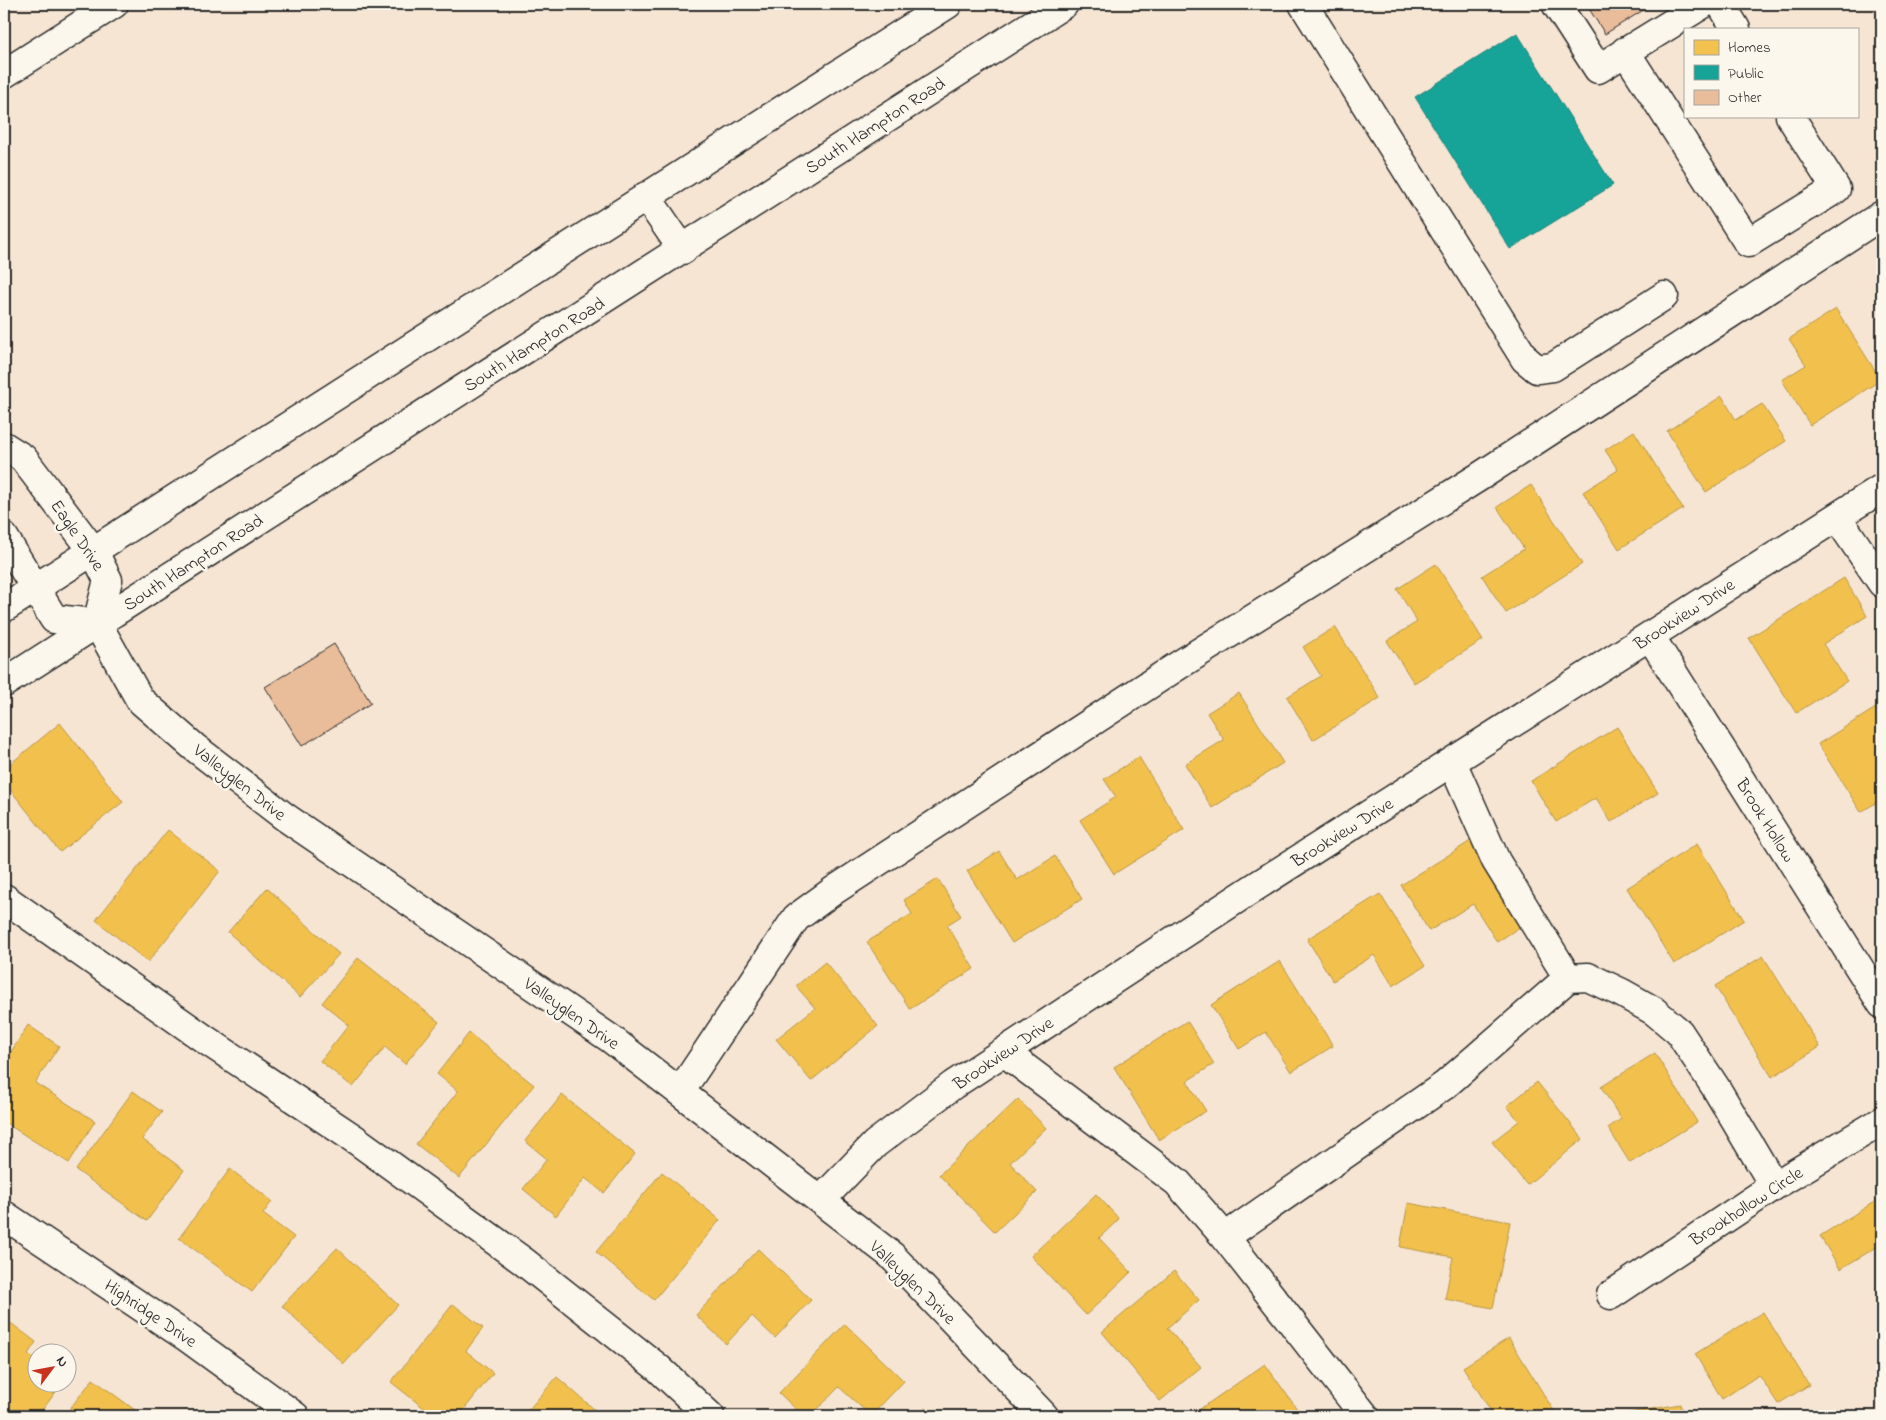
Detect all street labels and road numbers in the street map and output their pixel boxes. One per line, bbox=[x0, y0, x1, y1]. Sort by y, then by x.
street label: South Hampton Road bbox=[801, 72, 951, 182]
street label: South Hampton Road bbox=[459, 292, 611, 400]
street label: Eagle Drive bbox=[42, 495, 110, 578]
street label: South Hampton Road bbox=[119, 509, 269, 619]
street label: Brookview Drive bbox=[1629, 573, 1742, 659]
street label: Valleyglen Drive bbox=[185, 738, 292, 830]
street label: Brook Hollow bbox=[1728, 773, 1801, 868]
street label: Brookview Drive bbox=[1286, 791, 1400, 876]
street label: Valleyglen Drive bbox=[516, 971, 625, 1059]
street label: Brookview Drive bbox=[948, 1011, 1060, 1098]
street label: Brookhollow Circle bbox=[1684, 1161, 1810, 1255]
street label: Valleyglen Drive bbox=[861, 1235, 961, 1333]
street label: Highridge Drive bbox=[98, 1274, 202, 1357]

